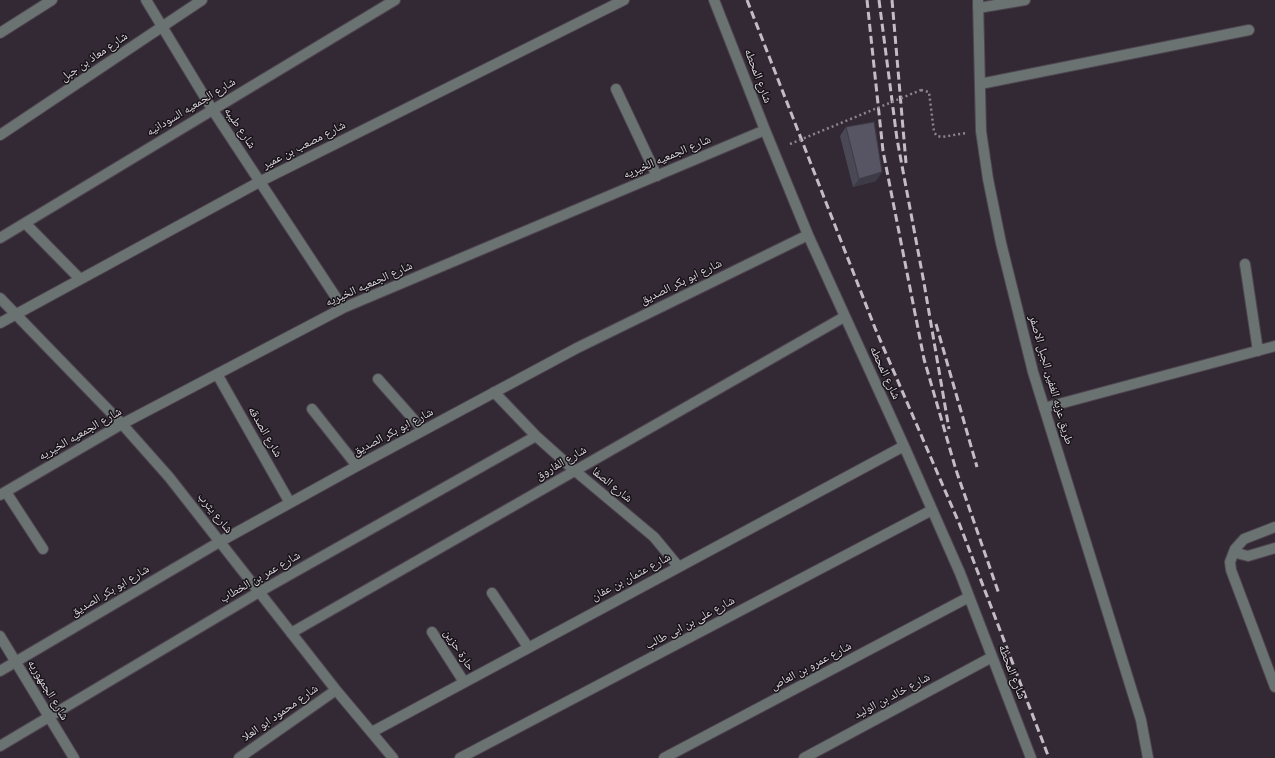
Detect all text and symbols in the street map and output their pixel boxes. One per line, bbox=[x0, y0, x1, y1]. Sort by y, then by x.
street label: شارع معاذ بن جبل bbox=[57, 29, 131, 85]
street label: شارع المحطه bbox=[741, 47, 775, 105]
street label: شارع الجمعيه السودانيه bbox=[144, 75, 238, 139]
street label: شارع طيبه bbox=[221, 105, 259, 151]
street label: شارع مصعب بن عمير bbox=[260, 118, 348, 172]
street label: شارع الجمعيه الخيريه bbox=[621, 132, 713, 182]
street label: شارع ابو بكر الصديق bbox=[638, 256, 724, 308]
street label: شارع الجمعيه الخيريه bbox=[323, 258, 415, 310]
street label: طريق عزبه الغفير, الجبل الاصفر bbox=[1026, 313, 1076, 447]
street label: شارع المحطه bbox=[866, 344, 904, 402]
street label: شارع الجمعيه الخيريه bbox=[36, 404, 124, 464]
street label: شارع الصدقه bbox=[245, 404, 285, 460]
street label: شارع ابو بكر الصديق bbox=[350, 405, 436, 459]
street label: شارع الفاروق bbox=[533, 443, 589, 483]
street label: شارع الصفا bbox=[589, 464, 635, 506]
street label: شارع يثرب bbox=[194, 490, 236, 536]
street label: شارع عمر بن الخطاب bbox=[217, 548, 303, 606]
street label: شارع عثمان بن عفان bbox=[589, 550, 673, 604]
street label: شارع ابو بكر الصديق bbox=[68, 562, 152, 620]
street label: شارع على بن ابى طالب bbox=[643, 593, 737, 653]
street label: حارة حزين bbox=[440, 627, 478, 673]
street label: شارع عمرو بن العاص bbox=[768, 639, 854, 693]
street label: شارع المحطه bbox=[995, 643, 1029, 701]
street label: شارع الجمهوريه bbox=[24, 657, 72, 723]
street label: شارع خالد بن الوليد bbox=[851, 670, 933, 722]
street label: شارع محمود ابو العلا bbox=[239, 681, 321, 745]

